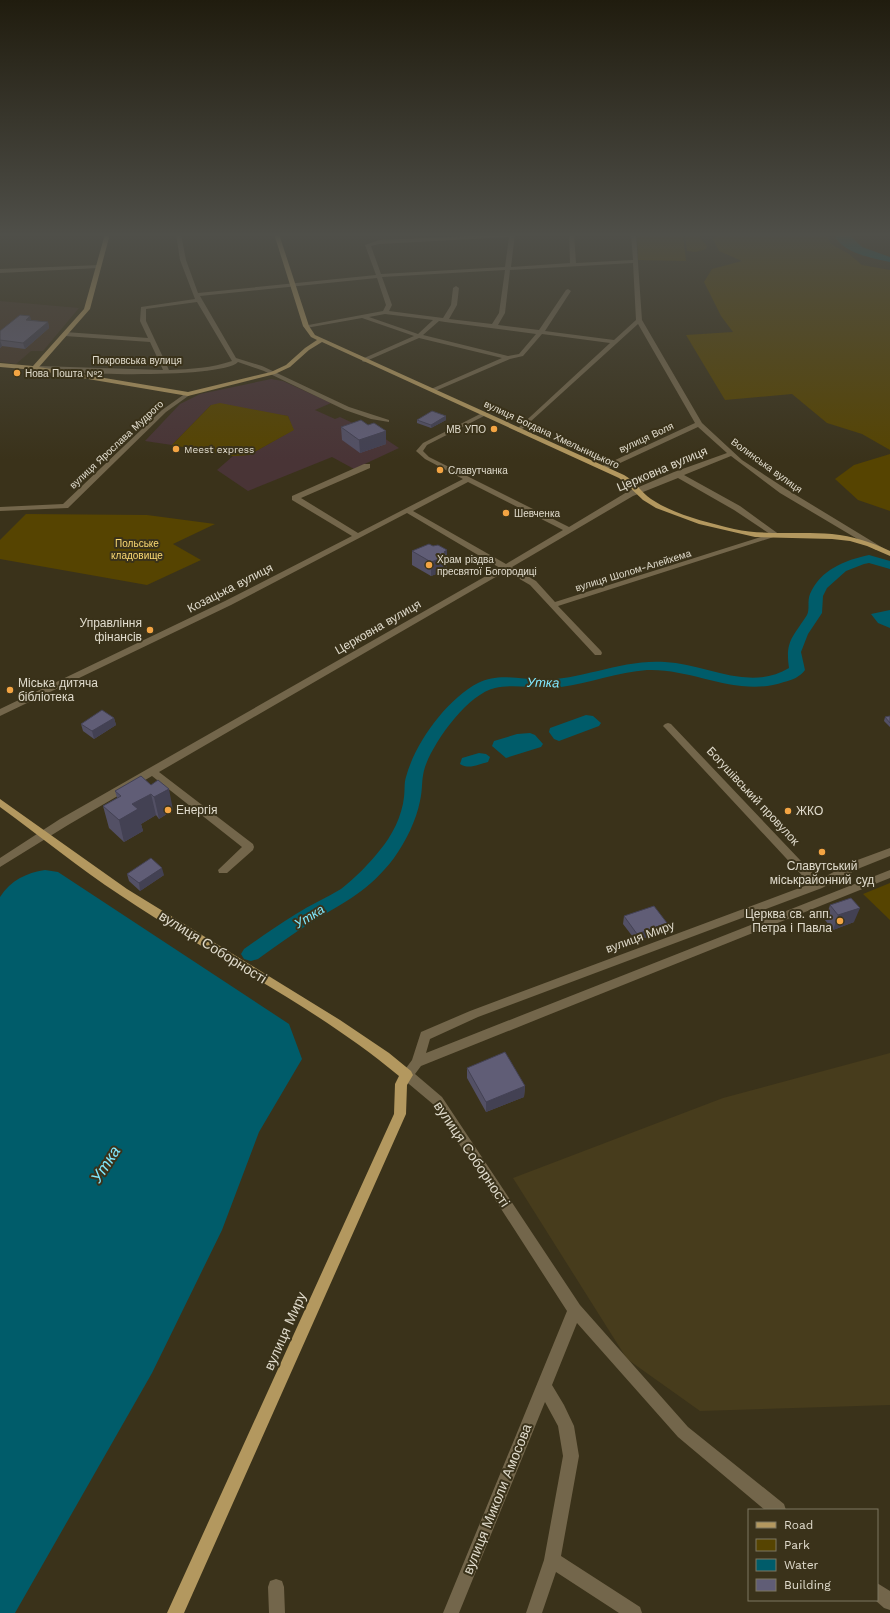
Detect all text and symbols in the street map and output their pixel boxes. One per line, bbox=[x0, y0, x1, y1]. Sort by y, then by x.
street label: Покровська вулиця bbox=[92, 355, 182, 366]
marker: Нова Пошта №2 bbox=[12, 368, 22, 378]
place label: Нова Пошта №2 bbox=[25, 368, 103, 379]
street label: вулиця Ярослава Мудрого bbox=[67, 398, 166, 491]
street label: вулиця Богдана Хмельницького bbox=[482, 398, 622, 471]
street label: вулиця Воля bbox=[617, 420, 675, 455]
place label: МВ УПО bbox=[446, 424, 486, 435]
marker: МВ УПО bbox=[489, 424, 499, 434]
street label: Волинська вулиця bbox=[729, 436, 804, 495]
marker: Meest express bbox=[171, 444, 181, 454]
place label: Meest express bbox=[184, 444, 254, 455]
street label: Церковна вулиця bbox=[615, 444, 709, 494]
marker: Славутчанка bbox=[435, 465, 445, 475]
place label: Славутчанка bbox=[448, 465, 508, 476]
marker: Шевченка bbox=[501, 508, 511, 518]
place label: Шевченка bbox=[514, 508, 560, 519]
park label: Польське кладовище bbox=[111, 538, 163, 561]
street label: вулиця Шолом-Алейхема bbox=[574, 547, 693, 593]
place label: Храм різдва пресвятої Богородиці bbox=[437, 554, 537, 577]
street label: Козацька вулиця bbox=[185, 560, 275, 616]
marker: Храм різдва пресвятої Богородиці bbox=[424, 560, 434, 570]
street label: Церковна вулиця bbox=[333, 597, 423, 657]
place label: Управління фінансів bbox=[80, 616, 142, 644]
marker: Управління фінансів bbox=[145, 625, 155, 635]
water label: Утка bbox=[526, 675, 559, 690]
place label: Міська дитяча бібліотека bbox=[18, 676, 98, 704]
marker: Міська дитяча бібліотека bbox=[5, 685, 15, 695]
street label: Богушівський провулок bbox=[704, 744, 803, 849]
place label: Енергія bbox=[176, 803, 218, 817]
place label: ЖКО bbox=[796, 804, 823, 818]
marker: Енергія bbox=[163, 805, 173, 815]
marker: ЖКО bbox=[783, 806, 793, 816]
marker: Славутський міськрайонний суд bbox=[817, 847, 827, 857]
place label: Славутський міськрайонний суд bbox=[770, 859, 874, 887]
water label: Утка bbox=[291, 901, 327, 932]
street label: вулиця Соборності bbox=[156, 907, 270, 987]
place label: Церква св. апп. Петра і Павла bbox=[745, 907, 832, 935]
marker: Церква св. апп. Петра і Павла bbox=[835, 916, 845, 926]
street label: вулиця Миру bbox=[604, 918, 676, 956]
street label: вулиця Соборності bbox=[431, 1098, 513, 1210]
water label: Утка bbox=[86, 1142, 124, 1187]
street label: вулиця Миру bbox=[261, 1289, 309, 1373]
street label: вулиця Миколи Амосова bbox=[459, 1421, 535, 1577]
legend bbox=[748, 1509, 878, 1601]
text: Road bbox=[784, 1518, 813, 1532]
text: Park bbox=[784, 1538, 810, 1552]
text: Water bbox=[784, 1558, 819, 1572]
text: Building bbox=[784, 1578, 831, 1592]

